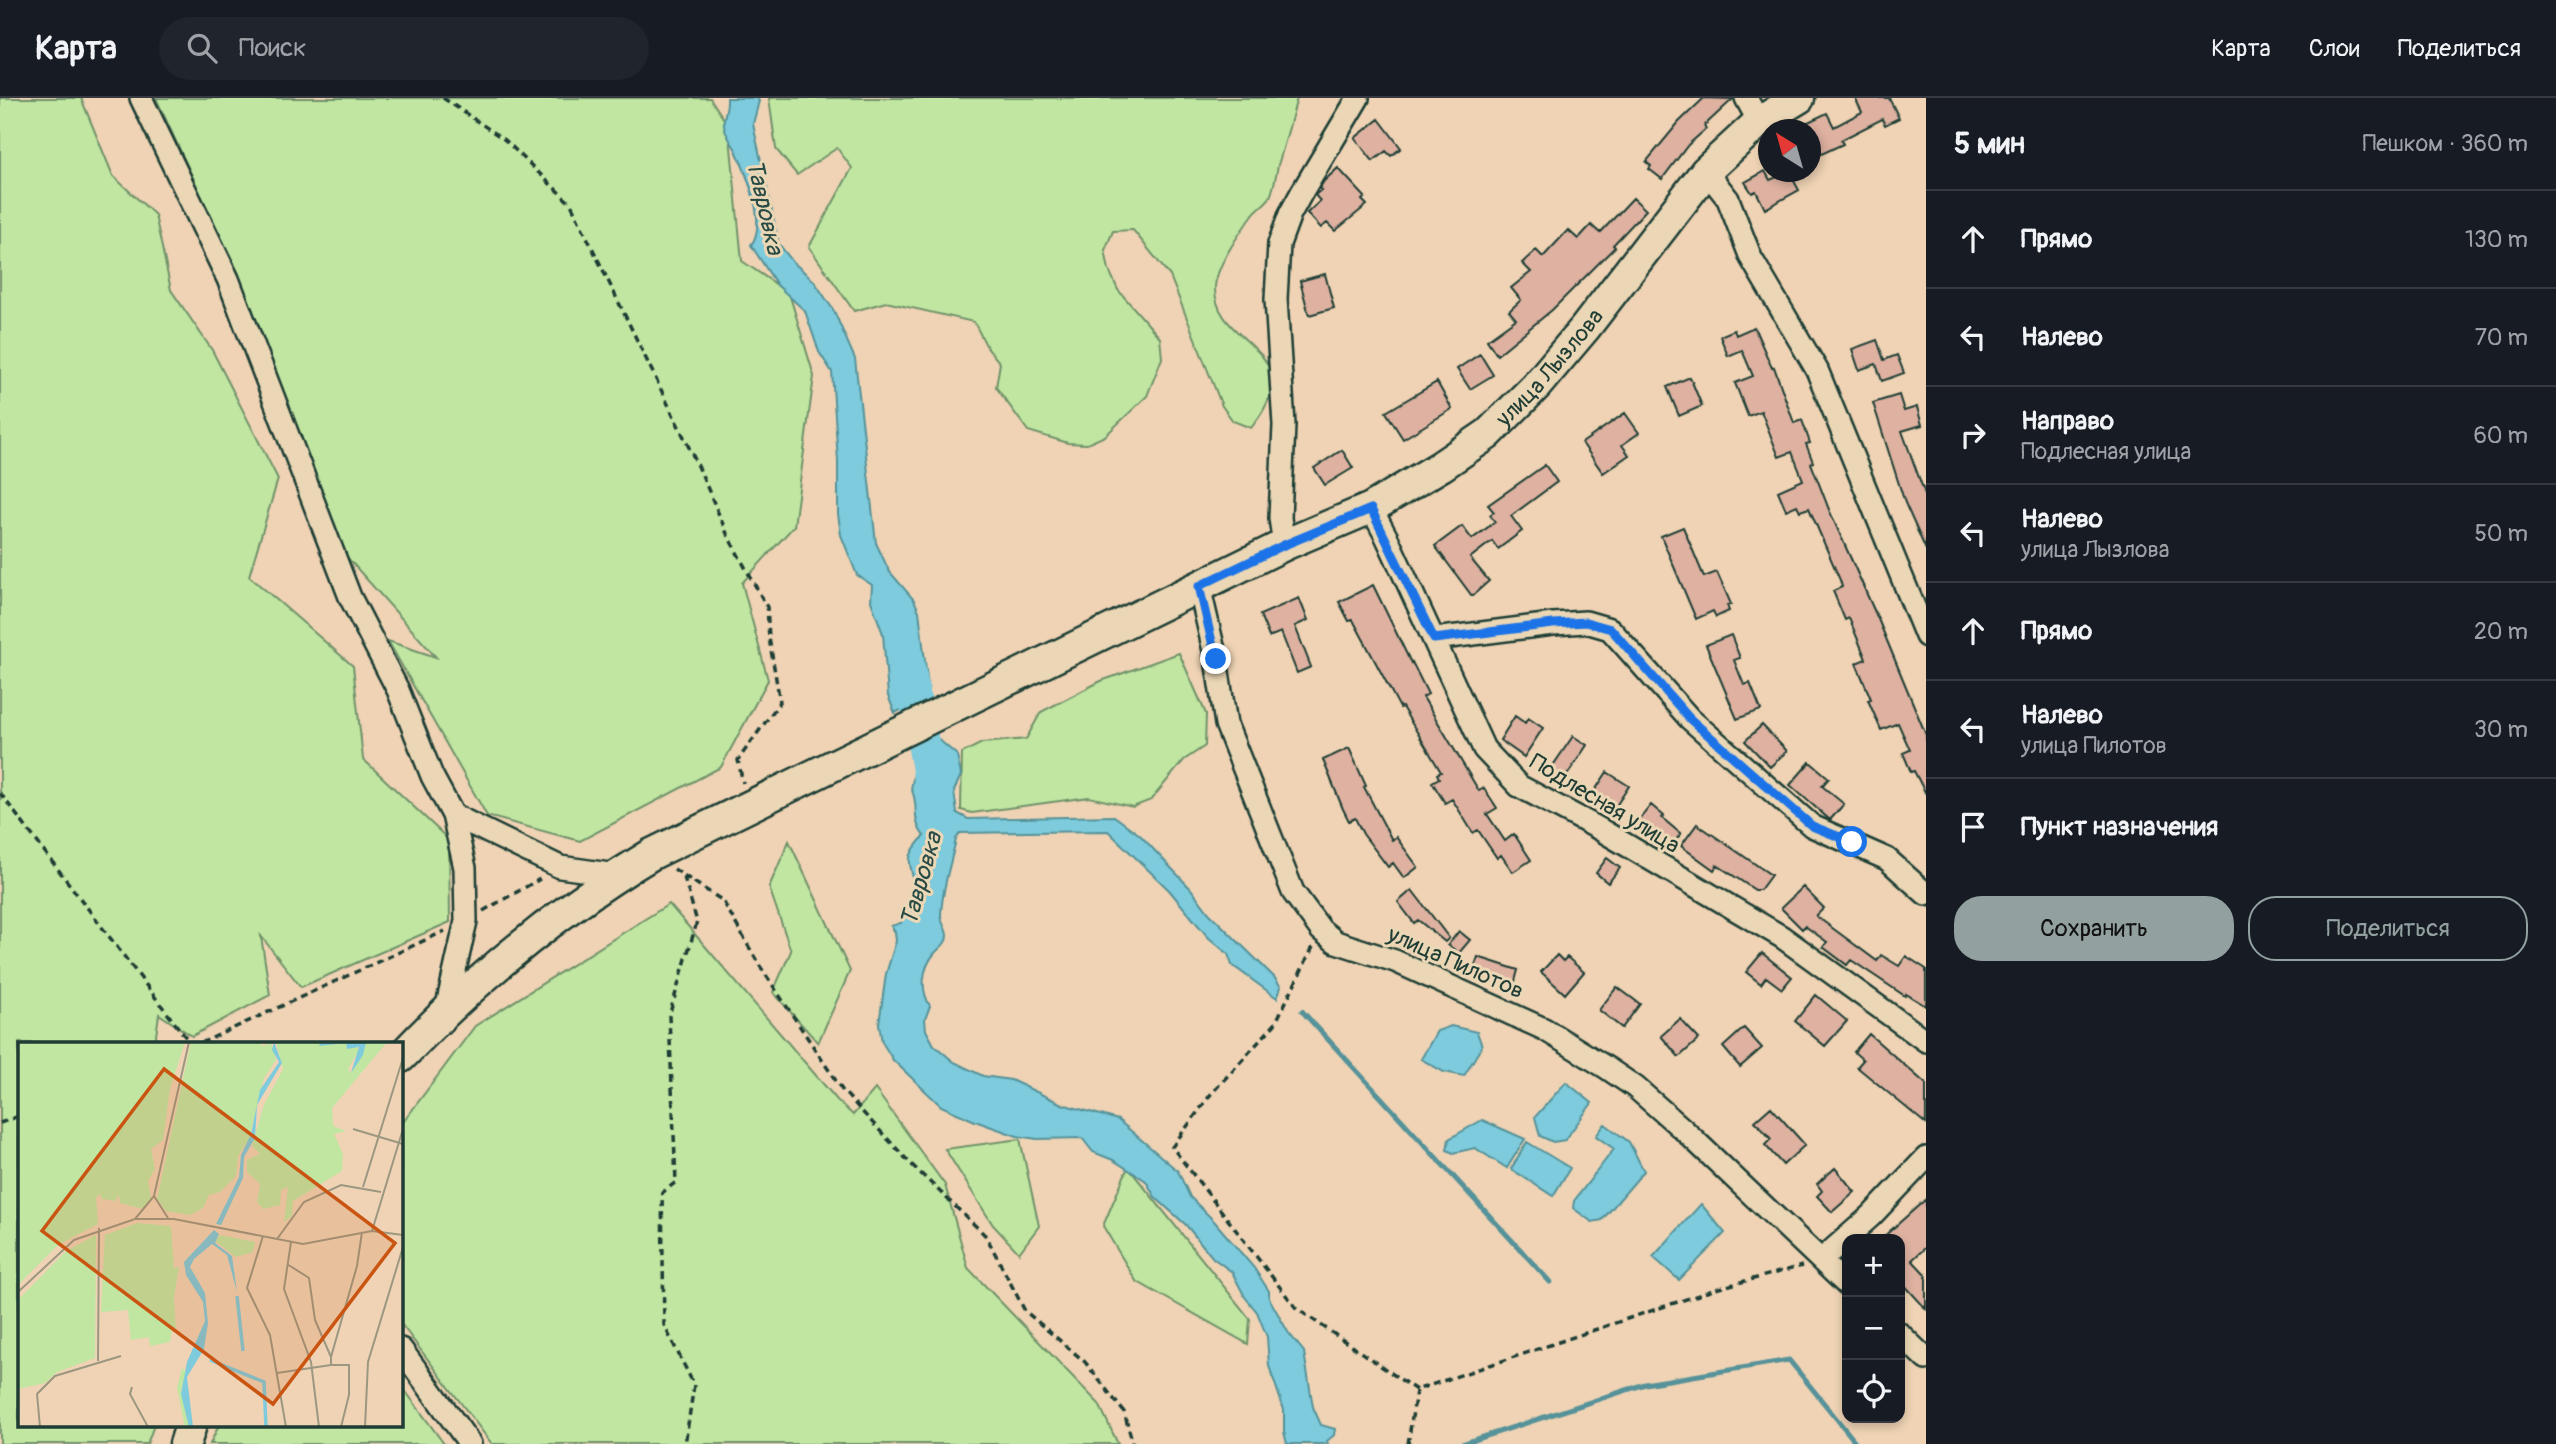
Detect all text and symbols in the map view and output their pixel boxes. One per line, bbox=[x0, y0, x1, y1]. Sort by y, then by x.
search box bbox=[159, 17, 649, 80]
text: Карта bbox=[35, 28, 117, 69]
icon: search bbox=[183, 29, 221, 67]
text: Поиск bbox=[239, 32, 307, 64]
text: Карта bbox=[2211, 34, 2271, 63]
text: Слои bbox=[2309, 34, 2360, 63]
text: Поделиться bbox=[2398, 34, 2521, 63]
north arrow bbox=[1758, 119, 1821, 182]
text: 5 мин bbox=[1954, 125, 2025, 162]
text: Пешком · 360 m bbox=[2362, 129, 2528, 158]
water label: Тавровка bbox=[740, 157, 790, 259]
icon: ahead bbox=[1954, 220, 1992, 258]
text: Прямо bbox=[2021, 223, 2092, 255]
text: 130 m bbox=[2465, 225, 2528, 254]
street label: улица Лызлова bbox=[1489, 303, 1610, 434]
icon: left bbox=[1954, 318, 1992, 356]
text: Налево bbox=[2021, 321, 2103, 353]
text: 70 m bbox=[2475, 323, 2528, 352]
text: Направо bbox=[2021, 405, 2114, 437]
icon: right bbox=[1954, 416, 1992, 454]
text: 60 m bbox=[2473, 421, 2528, 450]
text: Подлесная улица bbox=[2021, 437, 2191, 466]
text: Налево bbox=[2021, 503, 2103, 535]
icon: left bbox=[1954, 514, 1992, 552]
text: 50 m bbox=[2474, 519, 2528, 548]
text: улица Лызлова bbox=[2021, 535, 2169, 564]
icon: ahead bbox=[1954, 612, 1992, 650]
text: Прямо bbox=[2021, 615, 2092, 647]
text: 20 m bbox=[2474, 617, 2528, 646]
route end bbox=[1200, 643, 1231, 674]
text: Налево bbox=[2021, 699, 2103, 731]
icon: left bbox=[1954, 710, 1992, 748]
text: 30 m bbox=[2474, 715, 2528, 744]
text: улица Пилотов bbox=[2021, 731, 2167, 760]
street label: Подлесная улица bbox=[1524, 747, 1685, 860]
icon: arrive bbox=[1954, 808, 1992, 846]
text: Пункт назначения bbox=[2021, 811, 2218, 843]
route start bbox=[1836, 826, 1867, 857]
water label: Тавровка bbox=[894, 827, 949, 929]
button: Сохранить bbox=[1954, 896, 2234, 961]
button: Поделиться bbox=[2248, 896, 2528, 961]
street label: улица Пилотов bbox=[1382, 919, 1528, 1005]
inset map bbox=[18, 1042, 402, 1426]
map controls bbox=[1842, 1234, 1905, 1423]
button: + bbox=[1842, 1234, 1905, 1297]
button: − bbox=[1842, 1297, 1905, 1360]
button: locate bbox=[1842, 1360, 1905, 1423]

